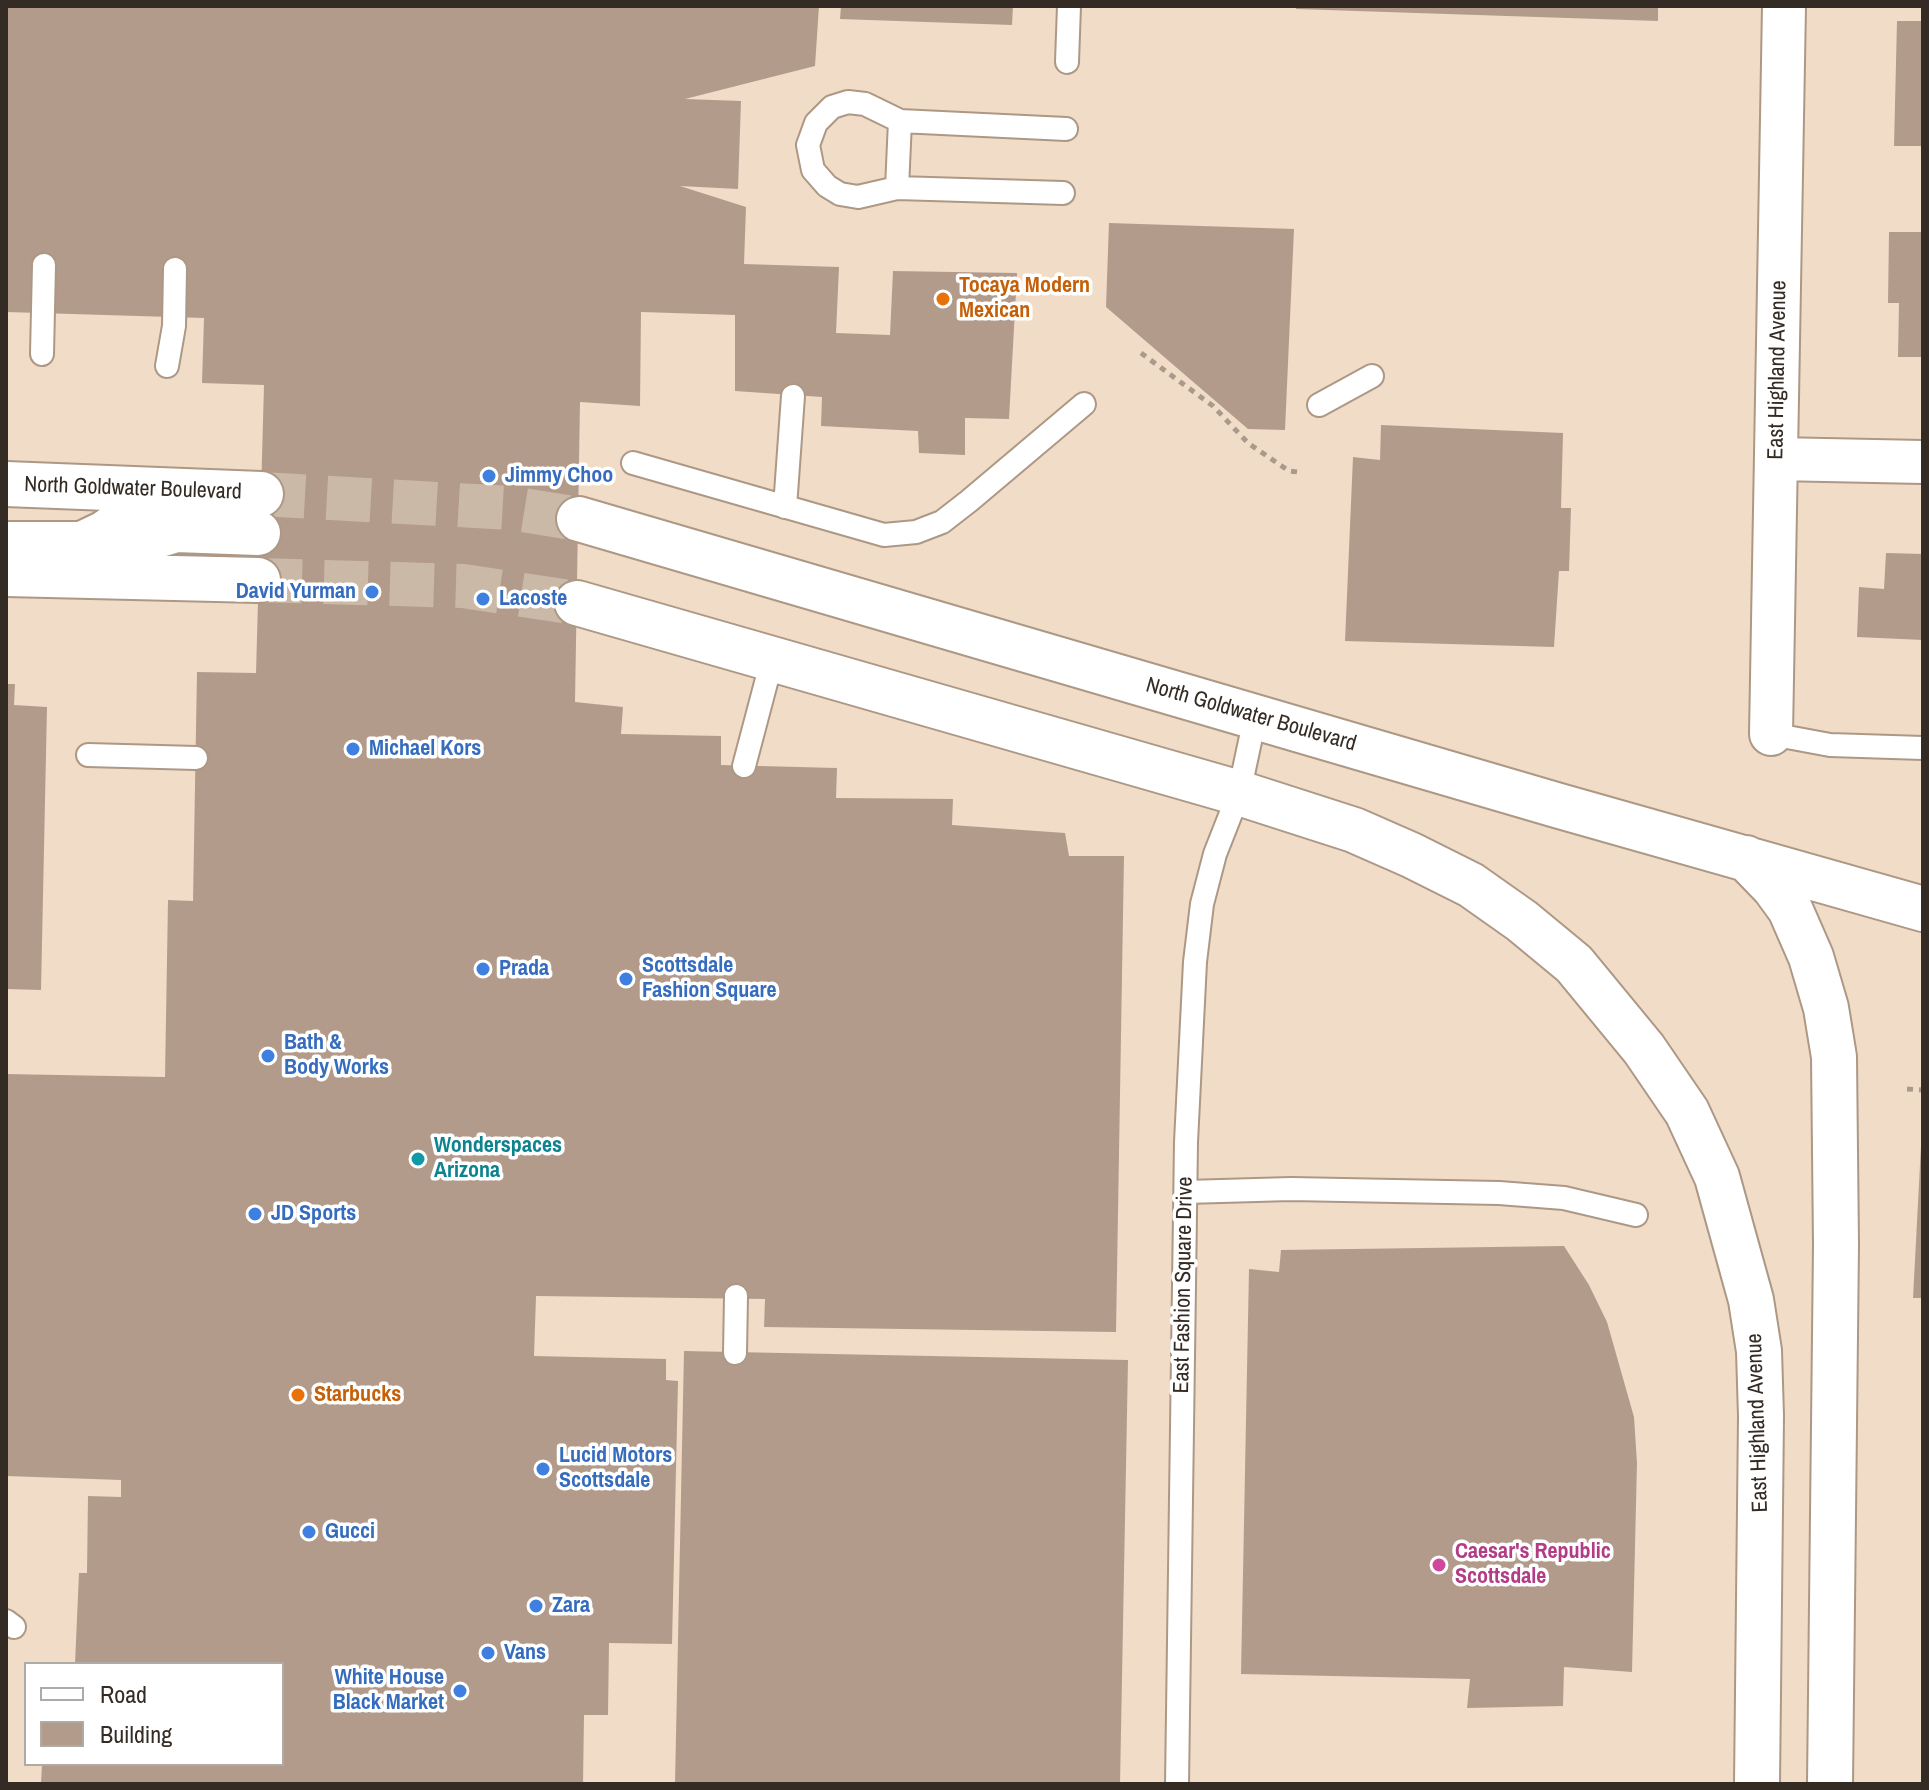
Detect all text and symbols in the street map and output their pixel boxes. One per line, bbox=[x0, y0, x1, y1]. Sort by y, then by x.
place label: Tocaya Modern Mexican bbox=[959, 273, 1090, 324]
street label: East Highland Avenue bbox=[1763, 280, 1793, 460]
marker: Tocaya Modern Mexican bbox=[934, 290, 952, 308]
place label: Jimmy Choo bbox=[505, 463, 613, 489]
marker: Jimmy Choo bbox=[480, 467, 498, 485]
street label: North Goldwater Boulevard bbox=[24, 472, 242, 506]
place label: David Yurman bbox=[236, 579, 356, 605]
marker: David Yurman bbox=[363, 583, 381, 601]
place label: Lacoste bbox=[499, 586, 567, 612]
marker: Lacoste bbox=[474, 590, 492, 608]
street label: North Goldwater Boulevard bbox=[1143, 672, 1359, 758]
place label: Michael Kors bbox=[369, 736, 481, 762]
marker: Michael Kors bbox=[344, 740, 362, 758]
place label: Scottsdale Fashion Square bbox=[642, 953, 776, 1004]
place label: Prada bbox=[499, 956, 549, 982]
marker: Prada bbox=[474, 960, 492, 978]
marker: Scottsdale Fashion Square bbox=[617, 970, 635, 988]
place label: Bath & Body Works bbox=[284, 1030, 389, 1082]
marker: Bath & Body Works bbox=[259, 1047, 277, 1065]
place label: Wonderspaces Arizona bbox=[434, 1133, 562, 1184]
marker: Wonderspaces Arizona bbox=[409, 1150, 427, 1168]
street label: East Fashion Square Drive bbox=[1169, 1176, 1199, 1394]
place label: JD Sports bbox=[271, 1201, 356, 1227]
marker: JD Sports bbox=[246, 1205, 264, 1223]
street label: East Highland Avenue bbox=[1742, 1333, 1774, 1513]
place label: Starbucks bbox=[314, 1382, 401, 1408]
marker: Starbucks bbox=[289, 1386, 307, 1404]
place label: Lucid Motors Scottsdale bbox=[559, 1443, 672, 1494]
marker: Lucid Motors Scottsdale bbox=[534, 1460, 552, 1478]
place label: Gucci bbox=[325, 1519, 375, 1545]
marker: Gucci bbox=[300, 1523, 318, 1541]
place label: Caesar's Republic Scottsdale bbox=[1455, 1539, 1611, 1590]
marker: Caesar's Republic Scottsdale bbox=[1430, 1556, 1448, 1574]
place label: Zara bbox=[552, 1593, 590, 1619]
marker: Zara bbox=[527, 1597, 545, 1615]
place label: Vans bbox=[504, 1640, 546, 1666]
marker: Vans bbox=[479, 1644, 497, 1662]
legend bbox=[24, 1662, 284, 1766]
place label: White House Black Market bbox=[333, 1665, 444, 1716]
text: Road bbox=[100, 1678, 147, 1710]
marker: White House Black Market bbox=[451, 1682, 469, 1700]
text: Building bbox=[100, 1718, 172, 1750]

